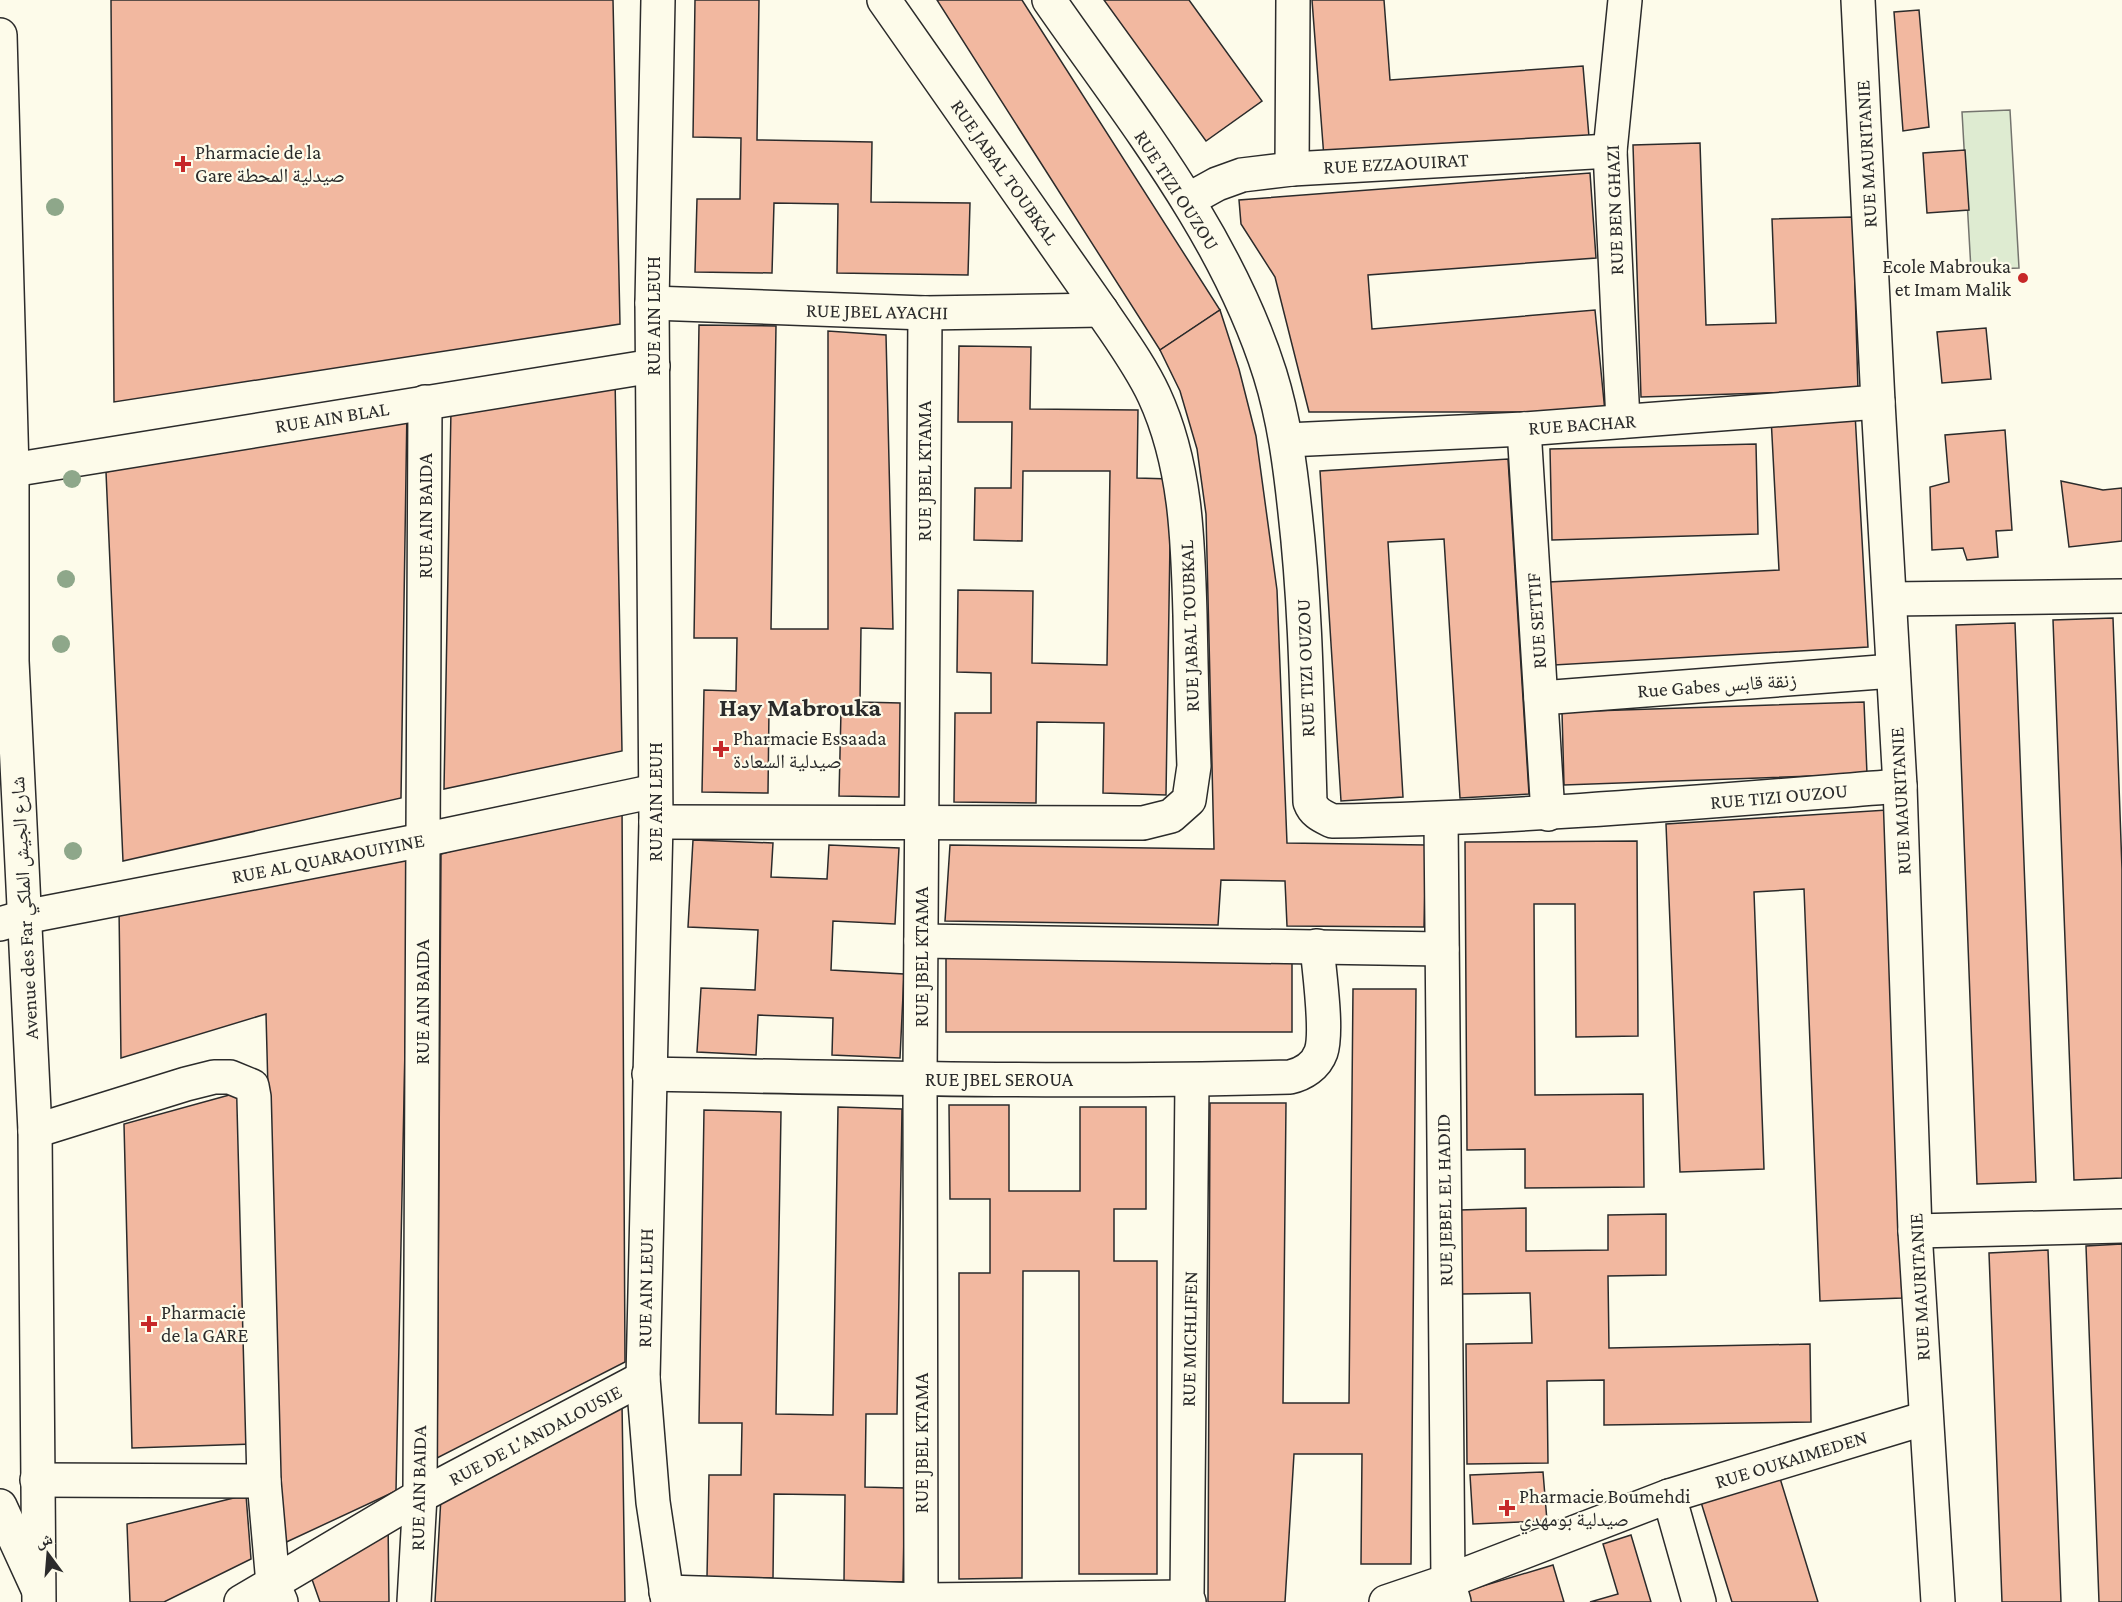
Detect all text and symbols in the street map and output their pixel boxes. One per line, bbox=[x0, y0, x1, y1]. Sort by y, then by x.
street label: RUE MAURITANIE bbox=[1851, 79, 1881, 228]
street label: RUE JABAL TOUBKAL bbox=[946, 95, 1063, 249]
street label: RUE TIZI OUZOU bbox=[1130, 126, 1224, 254]
place label: Pharmacie de la Gare صيدلية المحطة bbox=[195, 141, 345, 186]
street label: RUE BEN GHAZI bbox=[1601, 144, 1627, 276]
street label: RUE EZZAOUIRAT bbox=[1323, 148, 1469, 178]
marker: Pharmacie de la Gare صيدلية المحطة bbox=[176, 157, 190, 171]
place label: Ecole Mabrouka et Imam Malik bbox=[1882, 255, 2011, 300]
street label: RUE AIN LEUH bbox=[642, 256, 664, 376]
marker: Ecole Mabrouka et Imam Malik bbox=[2016, 271, 2030, 285]
street label: RUE JBEL AYACHI bbox=[806, 299, 948, 324]
street label: RUE AIN BLAL bbox=[274, 397, 391, 437]
street label: RUE JBEL KTAMA bbox=[913, 400, 936, 541]
street label: RUE BACHAR bbox=[1527, 409, 1637, 439]
street label: RUE AIN BAIDA bbox=[414, 453, 436, 579]
street label: RUE JABAL TOUBKAL bbox=[1175, 540, 1204, 712]
street label: RUE SETTIF bbox=[1522, 572, 1550, 670]
street label: RUE TIZI OUZOU bbox=[1292, 598, 1318, 738]
street label: Rue Gabes زنقة قابس bbox=[1637, 668, 1797, 703]
district label: Hay Mabrouka bbox=[719, 693, 881, 722]
street label: RUE MAURITANIE bbox=[1885, 726, 1915, 875]
place label: Pharmacie Essaada صيدلية السعادة bbox=[733, 727, 886, 772]
street label: RUE AIN LEUH bbox=[644, 742, 666, 862]
marker: Pharmacie Essaada صيدلية السعادة bbox=[714, 742, 728, 756]
street label: Avenue des Far شارع الجيش الملكي bbox=[6, 776, 47, 1040]
street label: RUE TIZI OUZOU bbox=[1709, 779, 1849, 813]
street label: RUE AL QUARAOUIYINE bbox=[230, 829, 426, 887]
street label: RUE JBEL KTAMA bbox=[910, 886, 933, 1027]
street label: RUE AIN BAIDA bbox=[411, 939, 433, 1065]
street label: RUE JBEL SEROUA bbox=[925, 1068, 1074, 1091]
street label: RUE JEBEL EL HADID bbox=[1431, 1114, 1458, 1286]
street label: RUE MAURITANIE bbox=[1904, 1212, 1934, 1361]
street label: RUE AIN LEUH bbox=[633, 1228, 657, 1348]
street label: RUE MICHLIFEN bbox=[1177, 1271, 1201, 1407]
place label: Pharmacie de la GARE bbox=[161, 1301, 248, 1346]
marker: Pharmacie de la GARE bbox=[142, 1317, 156, 1331]
street label: RUE JBEL KTAMA bbox=[910, 1372, 933, 1513]
street label: RUE DE L'ANDALOUSIE bbox=[445, 1380, 625, 1490]
street label: RUE AIN BAIDA bbox=[406, 1424, 430, 1551]
street label: RUE OUKAIMEDEN bbox=[1712, 1425, 1870, 1493]
place label: Pharmacie Boumehdi صيدلية بومهدي bbox=[1519, 1485, 1690, 1535]
marker: Pharmacie Boumehdi صيدلية بومهدي bbox=[1500, 1501, 1514, 1515]
north arrow bbox=[18, 1524, 78, 1584]
text: ش bbox=[33, 1530, 55, 1552]

